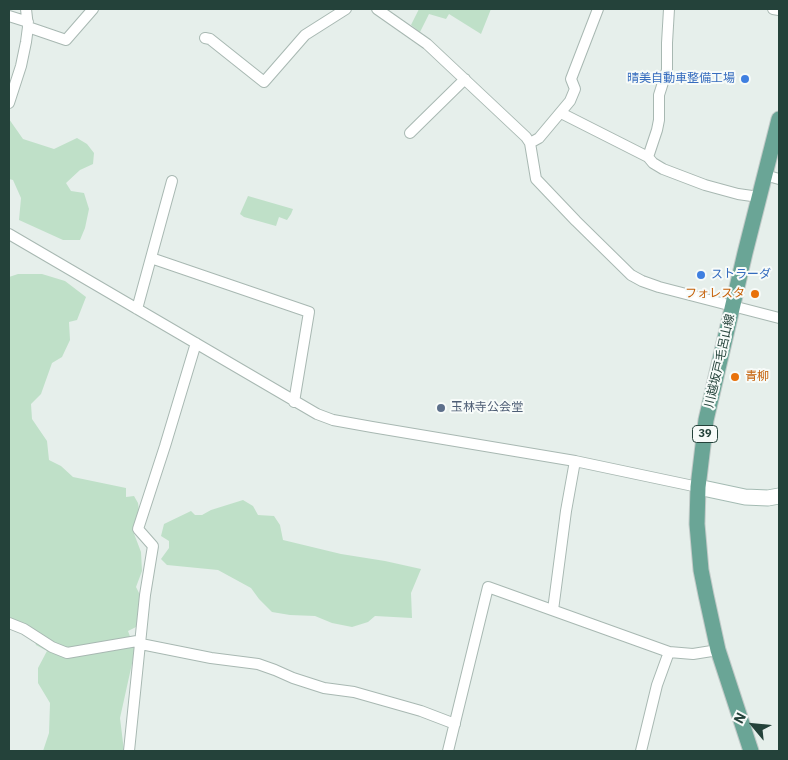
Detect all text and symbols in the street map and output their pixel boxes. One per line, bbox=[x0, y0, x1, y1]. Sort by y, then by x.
place label: 晴美自動車整備工場 bbox=[627, 72, 735, 86]
marker: 晴美自動車整備工場 bbox=[739, 73, 751, 85]
place label: ストラーダ bbox=[711, 268, 771, 282]
marker: ストラーダ bbox=[695, 269, 707, 281]
place label: フォレスタ bbox=[685, 287, 745, 301]
marker: フォレスタ bbox=[749, 288, 761, 300]
street label: 川越坂戸毛呂山線 bbox=[702, 313, 738, 409]
place label: 青柳 bbox=[745, 370, 769, 384]
marker: 青柳 bbox=[729, 371, 741, 383]
place label: 玉林寺公会堂 bbox=[451, 401, 523, 415]
marker: 玉林寺公会堂 bbox=[435, 402, 447, 414]
road number: 39 bbox=[692, 426, 718, 442]
north arrow bbox=[728, 700, 778, 750]
text: N bbox=[729, 709, 750, 727]

